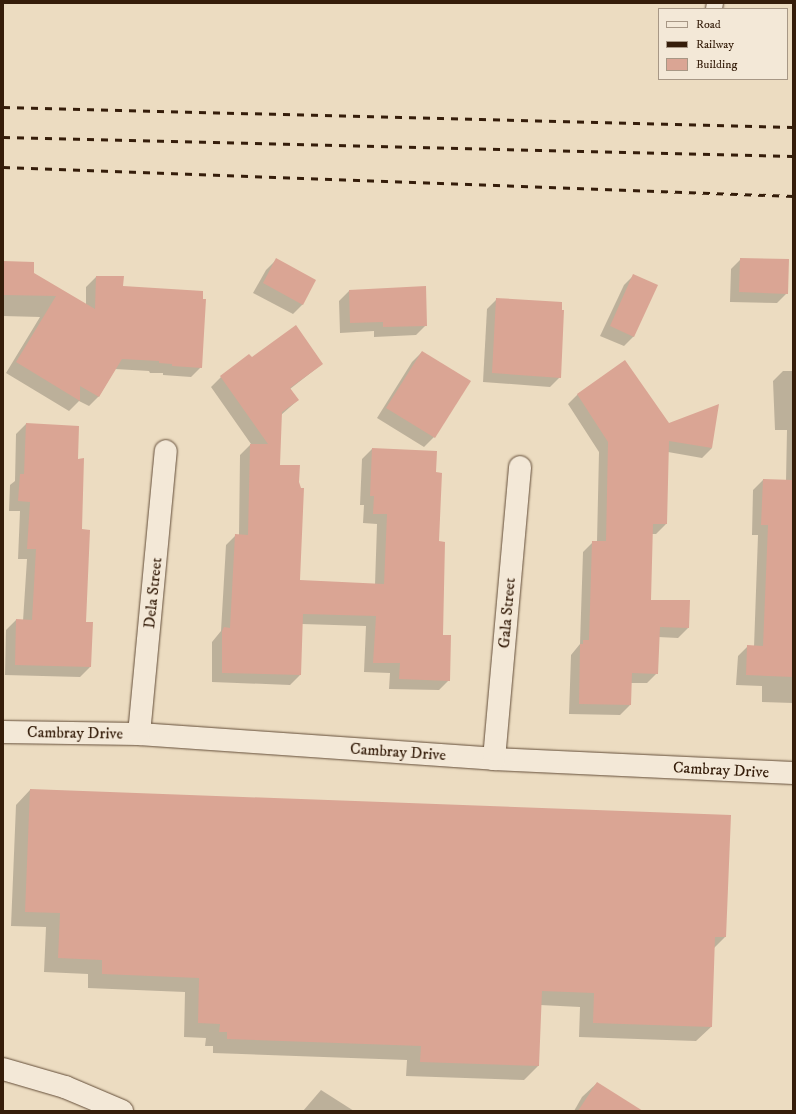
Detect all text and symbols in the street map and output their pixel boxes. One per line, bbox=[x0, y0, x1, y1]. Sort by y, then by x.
legend bbox=[658, 8, 788, 80]
text: Road bbox=[696, 17, 721, 32]
text: Railway bbox=[696, 37, 734, 52]
text: Building bbox=[696, 57, 737, 72]
street label: Dela Street bbox=[140, 556, 166, 630]
street label: Gala Street bbox=[494, 577, 520, 649]
street label: Cambray Drive bbox=[27, 723, 123, 743]
street label: Cambray Drive bbox=[349, 739, 447, 765]
street label: Cambray Drive bbox=[672, 758, 770, 782]

